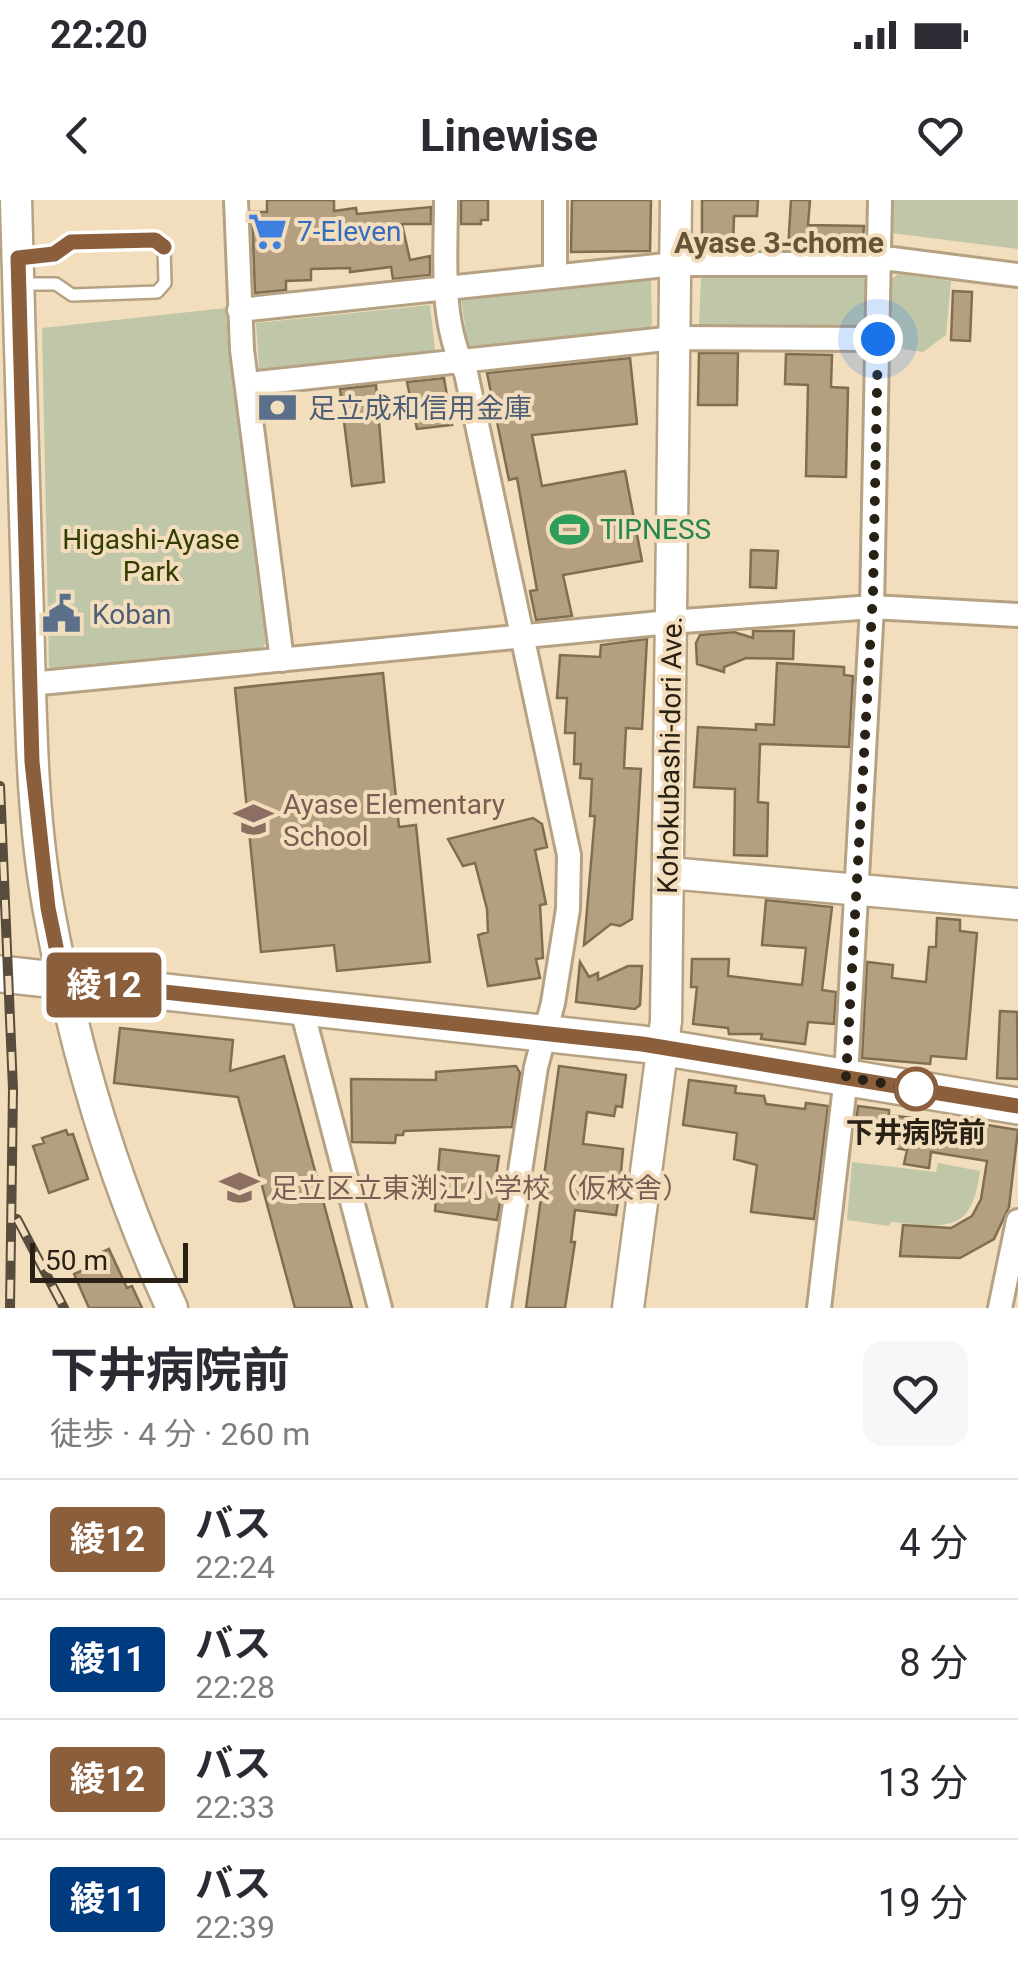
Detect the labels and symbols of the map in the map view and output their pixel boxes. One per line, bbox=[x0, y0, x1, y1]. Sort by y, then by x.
supermarket icon: 7-Eleven bbox=[246, 210, 288, 252]
place label: 7-Eleven bbox=[297, 215, 402, 248]
district label: Ayase 3-chome bbox=[674, 225, 884, 260]
your location bbox=[853, 314, 903, 364]
bank icon: 足立成和信用金庫 bbox=[257, 387, 299, 429]
place label: 足立成和信用金庫 bbox=[308, 392, 532, 425]
sports icon: TIPNESS bbox=[549, 508, 591, 550]
place label: TIPNESS bbox=[600, 513, 711, 546]
park label: Higashi-Ayase Park bbox=[62, 523, 240, 588]
public building icon: Koban bbox=[41, 593, 83, 635]
place label: Koban bbox=[92, 598, 172, 631]
street label: Kohokubashi-dori Ave. bbox=[651, 616, 689, 894]
place label: Ayase Elementary School bbox=[283, 788, 505, 853]
school or university icon: Ayase Elementary School bbox=[232, 799, 274, 841]
line badge: 綾12 bbox=[46, 952, 162, 1018]
marker: 下井病院前 bbox=[895, 1068, 937, 1110]
place label: 下井病院前 bbox=[846, 1116, 986, 1149]
school or university icon: 足立区立東渕江小学校（仮校舎） bbox=[219, 1167, 261, 1209]
place label: 足立区立東渕江小学校（仮校舎） bbox=[270, 1172, 690, 1205]
scale bar bbox=[30, 1238, 188, 1282]

